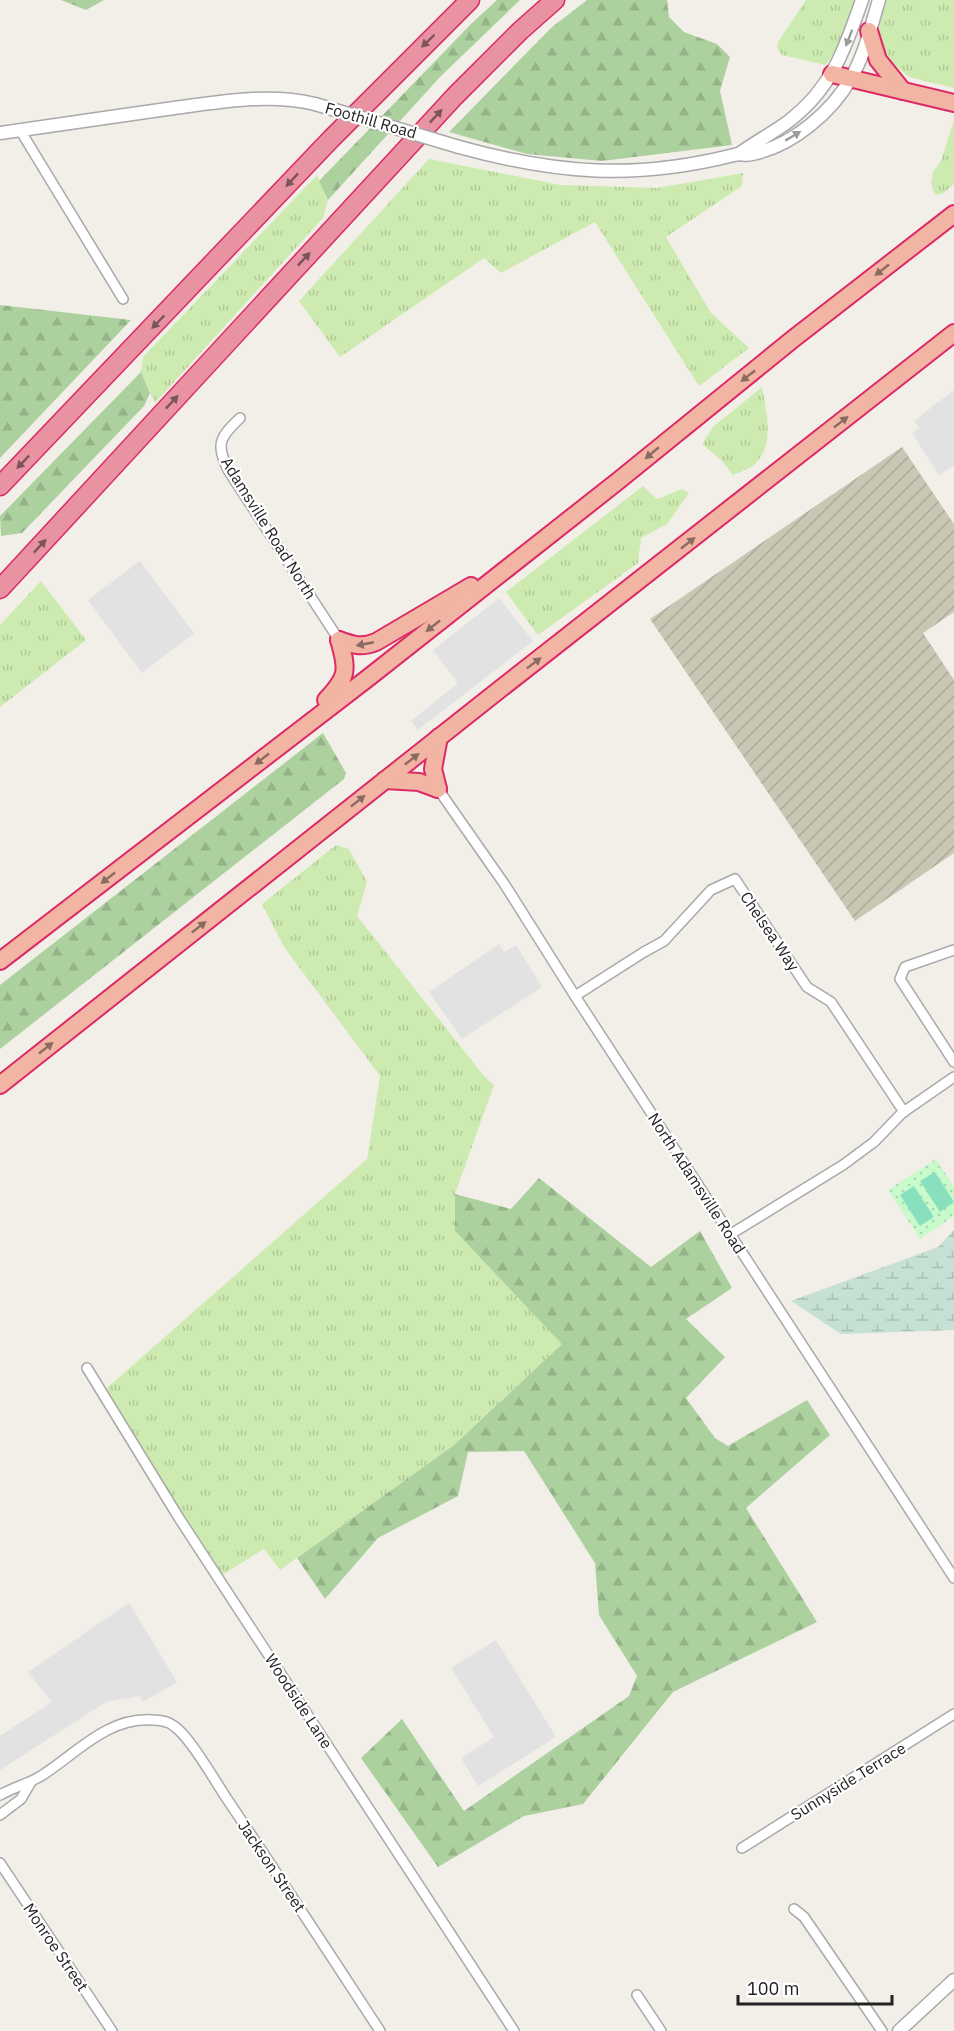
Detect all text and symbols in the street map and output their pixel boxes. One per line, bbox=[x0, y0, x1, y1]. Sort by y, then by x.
one-way arrow bbox=[843, 29, 853, 47]
one-way arrow bbox=[422, 33, 436, 47]
street label: Foothill Road bbox=[323, 97, 419, 143]
one-way arrow bbox=[429, 108, 443, 123]
one-way arrow bbox=[785, 131, 802, 141]
one-way arrow bbox=[285, 173, 299, 188]
one-way arrow bbox=[297, 251, 311, 266]
one-way arrow bbox=[875, 263, 890, 275]
one-way arrow bbox=[151, 314, 165, 329]
one-way arrow bbox=[740, 369, 755, 381]
one-way arrow bbox=[165, 395, 178, 410]
one-way arrow bbox=[834, 417, 849, 429]
one-way arrow bbox=[644, 447, 660, 460]
street label: Adamsville Road North bbox=[217, 453, 321, 603]
one-way arrow bbox=[16, 455, 30, 470]
one-way arrow bbox=[680, 536, 696, 549]
one-way arrow bbox=[33, 538, 47, 553]
one-way arrow bbox=[425, 620, 441, 633]
one-way arrow bbox=[356, 640, 375, 649]
one-way arrow bbox=[527, 657, 542, 669]
one-way arrow bbox=[255, 753, 270, 765]
one-way arrow bbox=[405, 753, 420, 765]
one-way arrow bbox=[350, 795, 366, 808]
one-way arrow bbox=[100, 871, 115, 883]
street label: Chelsea Way bbox=[736, 887, 804, 975]
one-way arrow bbox=[191, 922, 206, 934]
one-way arrow bbox=[38, 1042, 54, 1055]
street label: North Adamsville Road bbox=[644, 1109, 750, 1257]
street label: Woodside Lane bbox=[261, 1650, 337, 1752]
street label: Sunnyside Terrace bbox=[787, 1737, 909, 1824]
street label: Jackson Street bbox=[234, 1816, 310, 1916]
street label: Monroe Street bbox=[19, 1899, 93, 1995]
scale bar bbox=[738, 1968, 892, 2006]
text: 100 m bbox=[747, 1977, 799, 2000]

